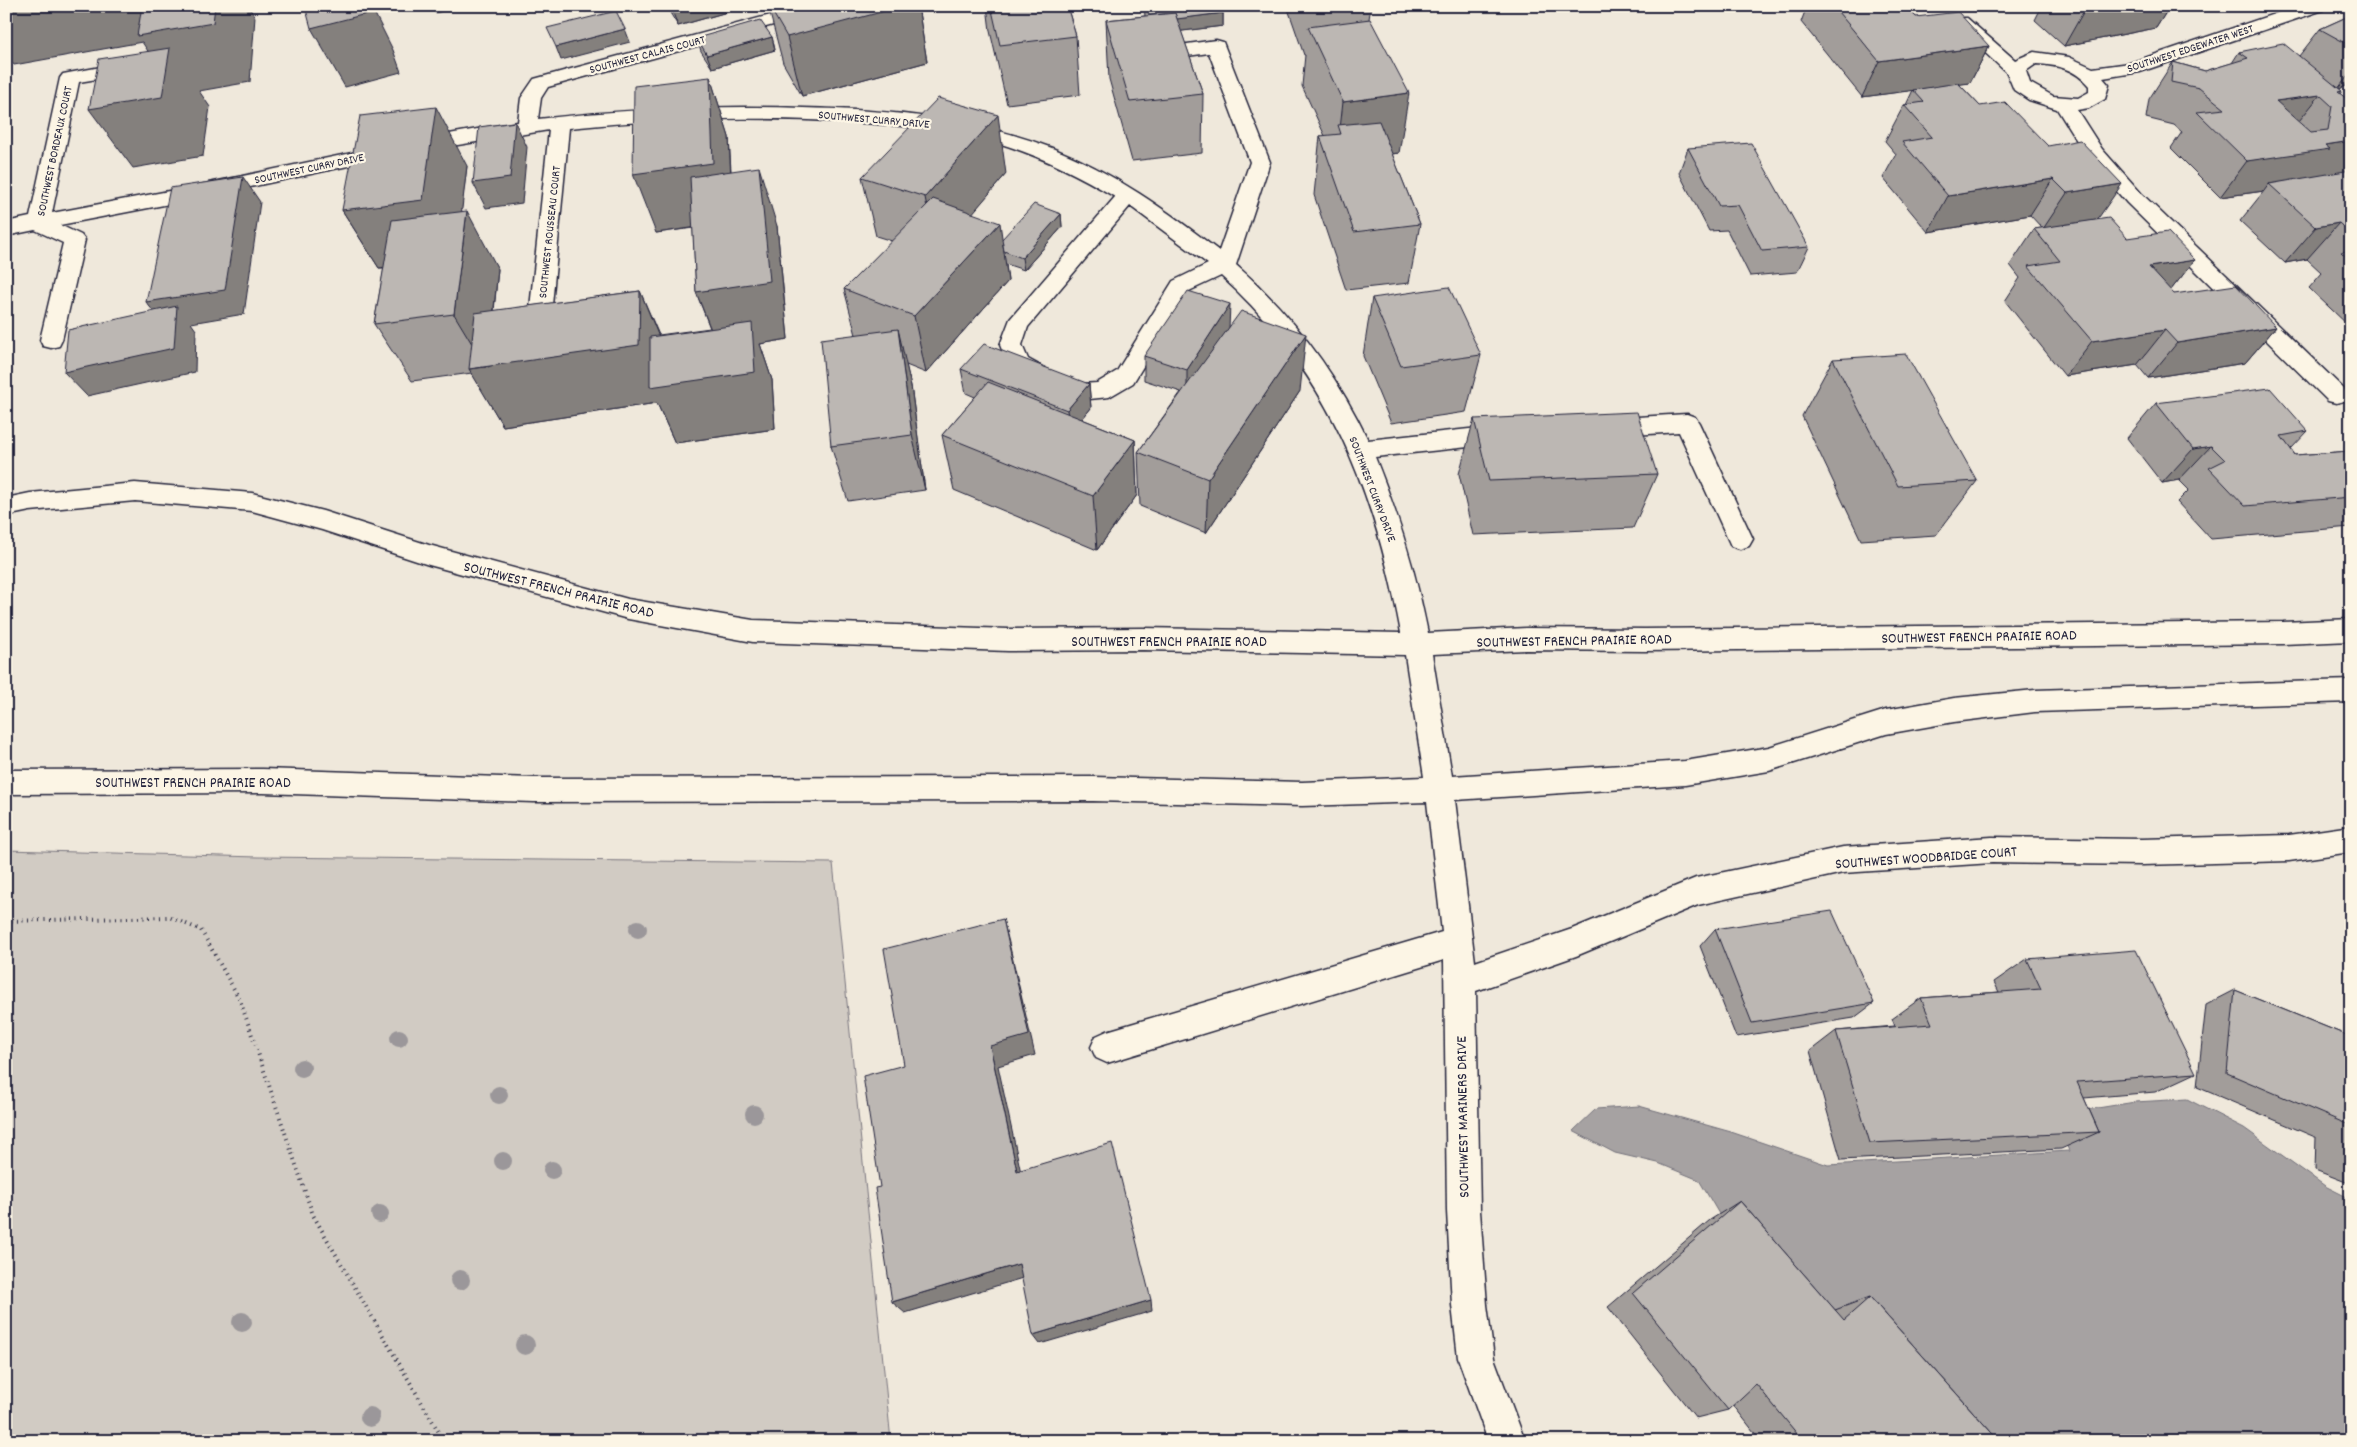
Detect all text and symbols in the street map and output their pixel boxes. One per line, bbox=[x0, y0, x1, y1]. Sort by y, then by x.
street label: SOUTHWEST EDGEWATER WEST bbox=[2125, 21, 2256, 78]
street label: SOUTHWEST CALAIS COURT bbox=[588, 32, 707, 79]
street label: SOUTHWEST BORDEAUX COURT bbox=[33, 84, 78, 218]
street label: SOUTHWEST CURRY DRIVE bbox=[818, 107, 931, 134]
street label: SOUTHWEST CURRY DRIVE bbox=[253, 149, 366, 189]
street label: SOUTHWEST ROUSSEAU COURT bbox=[535, 165, 566, 299]
street label: SOUTHWEST CURRY DRIVE bbox=[1344, 434, 1400, 545]
street label: SOUTHWEST FRENCH PRAIRIE ROAD bbox=[461, 557, 656, 625]
street label: SOUTHWEST FRENCH PRAIRIE ROAD bbox=[1881, 625, 2077, 651]
street label: SOUTHWEST FRENCH PRAIRIE ROAD bbox=[1476, 629, 1672, 655]
street label: SOUTHWEST FRENCH PRAIRIE ROAD bbox=[1071, 632, 1267, 654]
street label: SOUTHWEST FRENCH PRAIRIE ROAD bbox=[95, 773, 291, 795]
street label: SOUTHWEST WOODBRIDGE COURT bbox=[1834, 842, 2018, 876]
street label: SOUTHWEST MARINERS DRIVE bbox=[1452, 1036, 1476, 1198]

